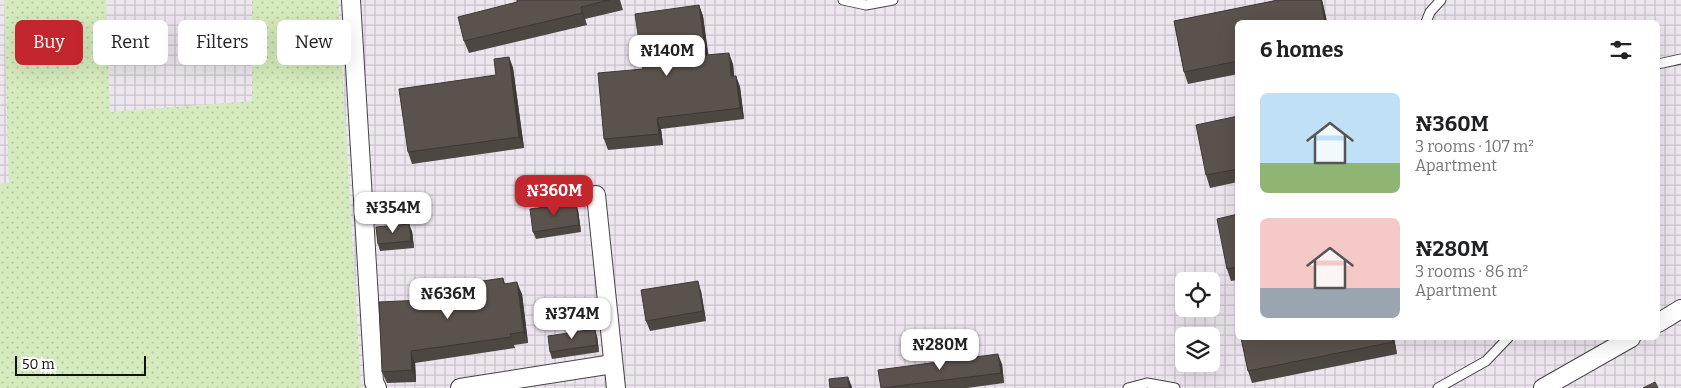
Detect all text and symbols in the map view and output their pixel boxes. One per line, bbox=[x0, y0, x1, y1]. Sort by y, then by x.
chip: Buy bbox=[15, 20, 83, 65]
chip: Rent bbox=[93, 20, 168, 65]
chip: Filters bbox=[178, 20, 267, 65]
chip: New bbox=[277, 20, 351, 65]
pin: ₦140M bbox=[632, 34, 702, 77]
icon: filters bbox=[1607, 36, 1635, 64]
text: 6 homes bbox=[1260, 37, 1344, 63]
text: ₦140M bbox=[640, 41, 694, 60]
text: ₦360M bbox=[1415, 111, 1489, 137]
icon: home bbox=[1300, 113, 1360, 173]
text: 3 rooms · 107 m² bbox=[1415, 137, 1534, 156]
text: Apartment bbox=[1415, 156, 1497, 175]
pin: ₦360M bbox=[519, 174, 589, 217]
text: ₦360M bbox=[526, 181, 582, 200]
pin: ₦354M bbox=[358, 192, 428, 234]
text: ₦354M bbox=[365, 198, 421, 217]
text: ₦280M bbox=[1415, 236, 1489, 262]
icon: home bbox=[1300, 238, 1360, 298]
text: 3 rooms · 86 m² bbox=[1415, 262, 1528, 281]
map controls bbox=[1175, 272, 1220, 372]
button: locate bbox=[1175, 272, 1220, 317]
pin: ₦636M bbox=[413, 278, 483, 320]
text: Apartment bbox=[1415, 281, 1497, 300]
text: ₦636M bbox=[420, 284, 476, 303]
pin: ₦374M bbox=[537, 298, 607, 340]
text: ₦374M bbox=[545, 304, 599, 323]
button: layers bbox=[1175, 327, 1220, 372]
pin: ₦280M bbox=[905, 328, 975, 371]
text: ₦280M bbox=[912, 335, 968, 354]
scale bar bbox=[15, 353, 146, 376]
text: 50 m bbox=[22, 356, 55, 373]

